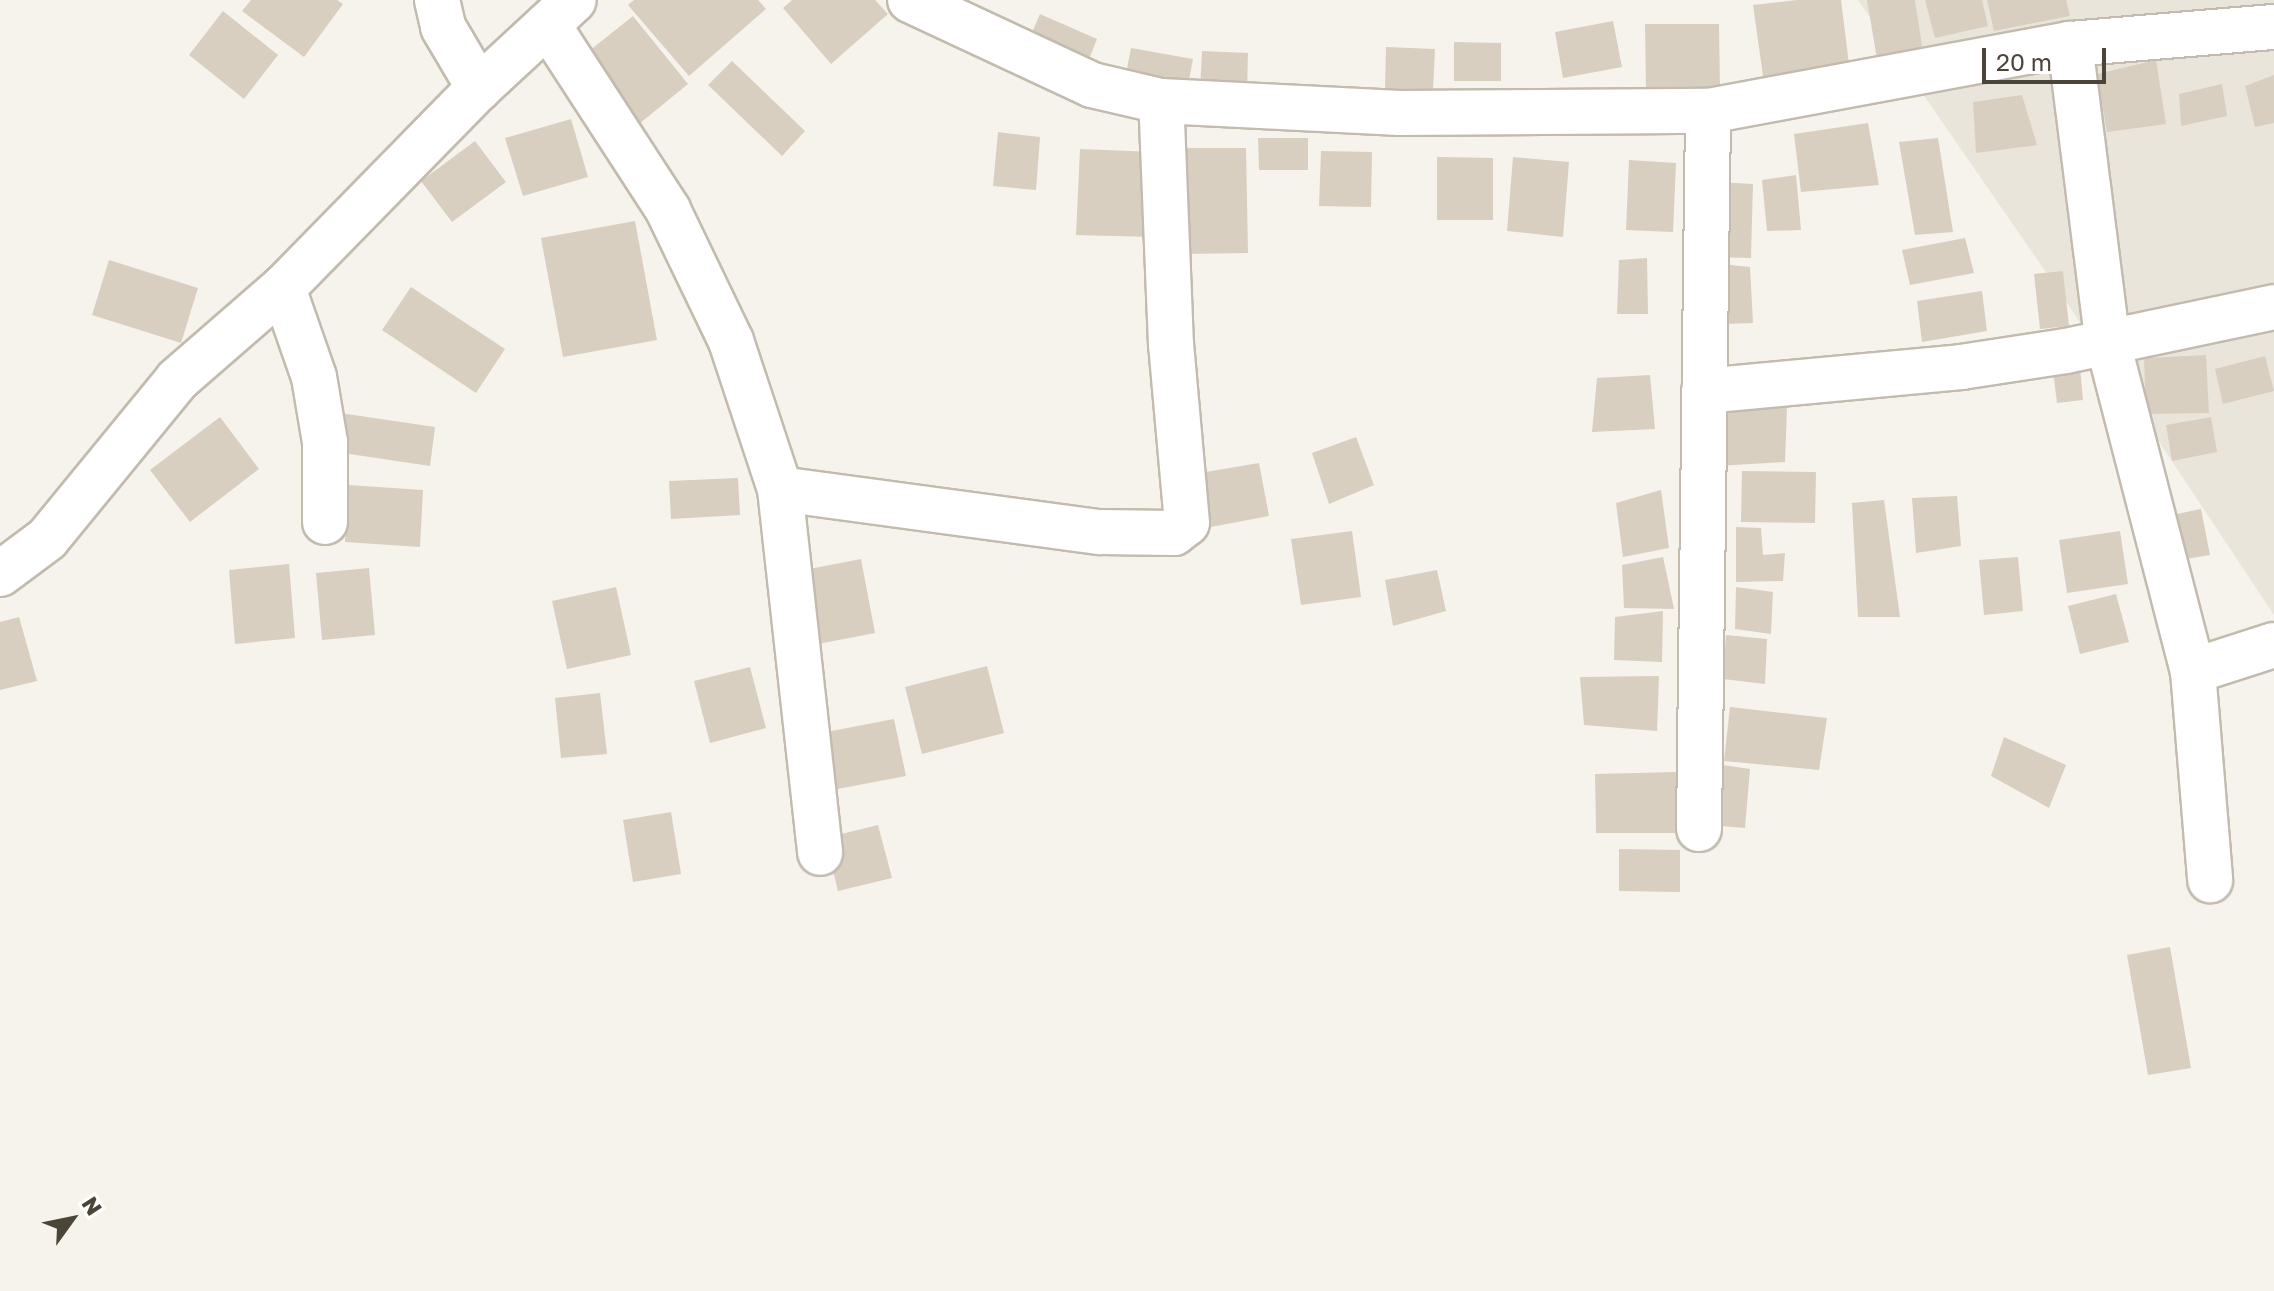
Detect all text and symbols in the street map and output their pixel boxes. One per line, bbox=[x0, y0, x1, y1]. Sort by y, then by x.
scale bar bbox=[1986, 32, 2110, 82]
text: 20 m bbox=[1996, 47, 2052, 76]
north arrow bbox=[32, 1179, 112, 1259]
text: N bbox=[77, 1191, 108, 1220]

